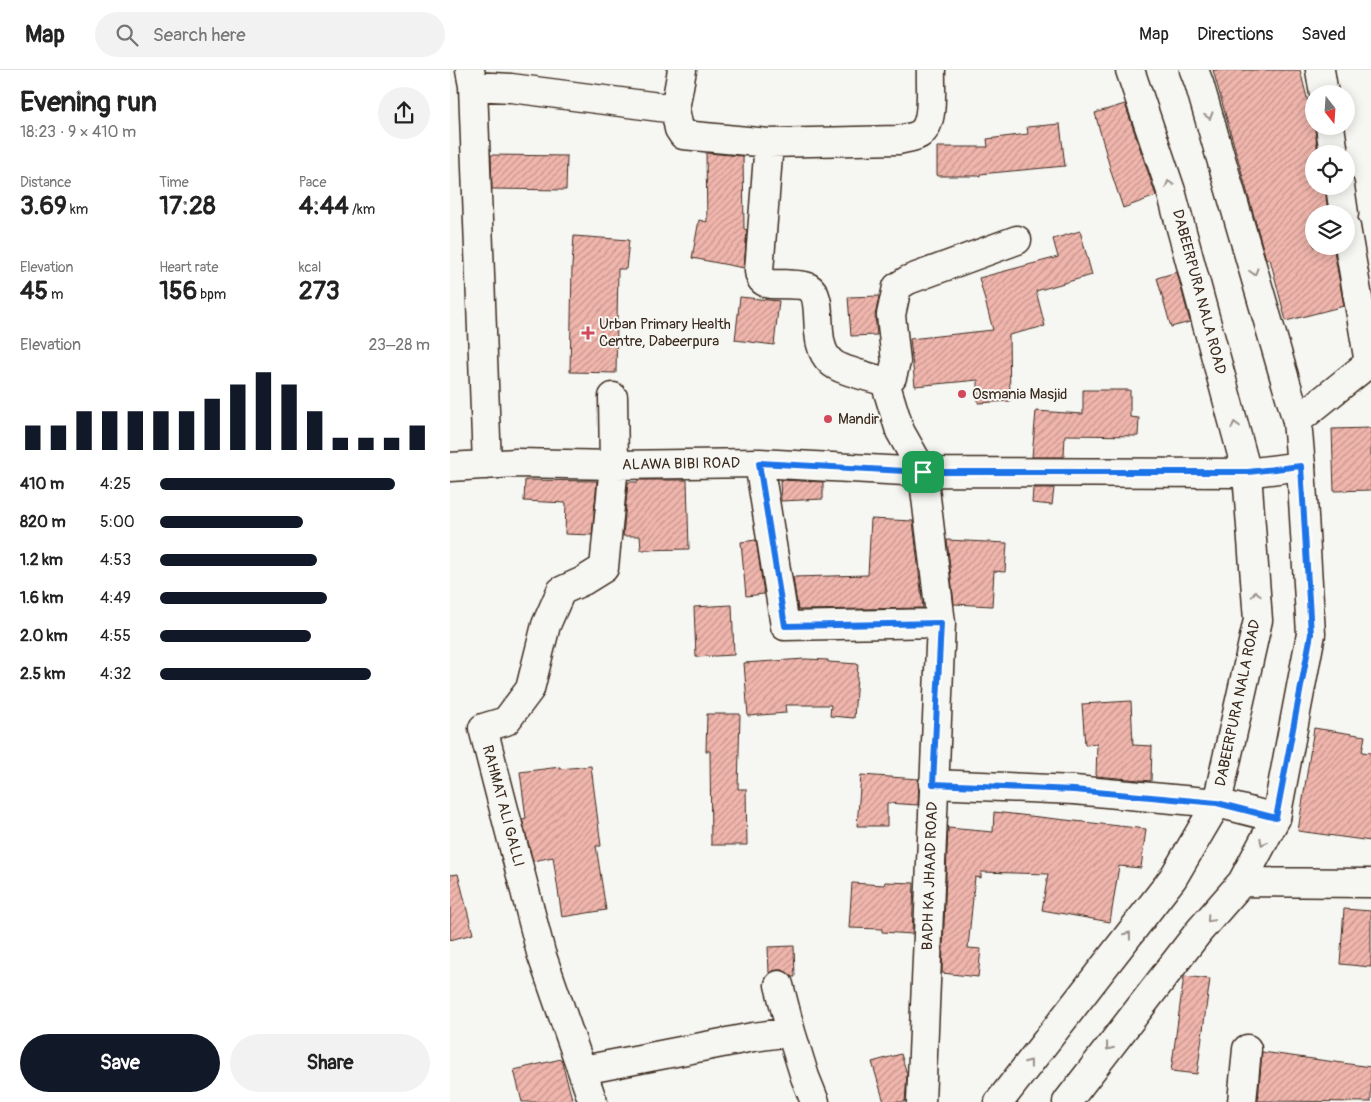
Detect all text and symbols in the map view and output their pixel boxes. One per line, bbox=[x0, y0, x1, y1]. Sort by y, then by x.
search box bbox=[95, 12, 445, 57]
text: Map bbox=[25, 20, 65, 49]
icon: search bbox=[113, 21, 141, 49]
text: Search here bbox=[153, 23, 246, 47]
text: Map bbox=[1139, 23, 1169, 46]
text: Directions bbox=[1197, 23, 1273, 46]
text: Saved bbox=[1301, 23, 1346, 46]
text: Evening run bbox=[20, 85, 157, 120]
north arrow bbox=[1305, 85, 1355, 135]
map controls bbox=[1305, 85, 1355, 255]
button: share bbox=[378, 87, 430, 139]
one-way arrow bbox=[1203, 112, 1213, 120]
text: 18:23 · 9 × 410 m bbox=[20, 122, 136, 142]
button: locate bbox=[1305, 145, 1355, 195]
text: Distance bbox=[20, 174, 71, 191]
text: Time bbox=[159, 174, 189, 191]
text: Pace bbox=[299, 174, 326, 191]
one-way arrow bbox=[1165, 181, 1175, 189]
text: 3.69 bbox=[20, 191, 67, 222]
text: 17:28 bbox=[159, 191, 216, 222]
text: 4:44 bbox=[299, 191, 349, 222]
text: km bbox=[67, 201, 88, 218]
text: /km bbox=[349, 201, 375, 218]
button: layers bbox=[1305, 205, 1355, 255]
street label: DABEERPURA NALA ROAD bbox=[1168, 207, 1230, 377]
text: Elevation bbox=[20, 259, 73, 276]
text: Heart rate bbox=[159, 259, 218, 276]
text: kcal bbox=[299, 259, 321, 276]
one-way arrow bbox=[1248, 268, 1258, 276]
text: 45 bbox=[20, 276, 48, 307]
text: 156 bbox=[159, 276, 197, 307]
text: 273 bbox=[299, 276, 340, 307]
text: m bbox=[48, 286, 64, 303]
text: bpm bbox=[197, 286, 226, 303]
place label: Urban Primary Health Centre, Dabeerpura bbox=[599, 315, 731, 351]
marker: Urban Primary Health Centre, Dabeerpura bbox=[581, 326, 595, 340]
text: Elevation bbox=[20, 335, 81, 355]
text: 23–28 m bbox=[368, 335, 430, 355]
place label: Osmania Masjid bbox=[972, 385, 1067, 404]
marker: Osmania Masjid bbox=[956, 388, 968, 400]
place label: Mandir bbox=[838, 410, 880, 429]
marker: Mandir bbox=[822, 413, 834, 425]
one-way arrow bbox=[1230, 422, 1240, 430]
pin bbox=[902, 451, 944, 493]
street label: ALAWA BIBI ROAD bbox=[622, 453, 740, 475]
icon: arrive bbox=[909, 458, 937, 486]
text: 410 m bbox=[20, 474, 64, 494]
text: 4:25 bbox=[100, 474, 131, 494]
text: 820 m bbox=[20, 512, 66, 532]
text: 5:00 bbox=[100, 512, 135, 532]
text: 1.2 km bbox=[20, 550, 63, 570]
text: 4:53 bbox=[100, 550, 131, 570]
text: 1.6 km bbox=[20, 588, 63, 608]
text: 4:49 bbox=[100, 588, 131, 608]
one-way arrow bbox=[1251, 590, 1262, 598]
street label: DABEERPURA NALA ROAD bbox=[1211, 618, 1265, 788]
text: 2.0 km bbox=[20, 626, 68, 646]
text: 4:55 bbox=[100, 626, 131, 646]
text: 2.5 km bbox=[20, 664, 65, 684]
text: 4:32 bbox=[100, 664, 131, 684]
street label: RAHMAT ALI GALLI bbox=[478, 743, 528, 869]
street label: BADH KA JHAAD ROAD bbox=[918, 801, 942, 951]
one-way arrow bbox=[1260, 837, 1270, 846]
one-way arrow bbox=[1206, 913, 1215, 922]
one-way arrow bbox=[1123, 932, 1131, 941]
button: Save bbox=[20, 1034, 220, 1092]
button: Share bbox=[230, 1034, 430, 1092]
one-way arrow bbox=[1107, 1041, 1115, 1050]
one-way arrow bbox=[1023, 1060, 1031, 1069]

